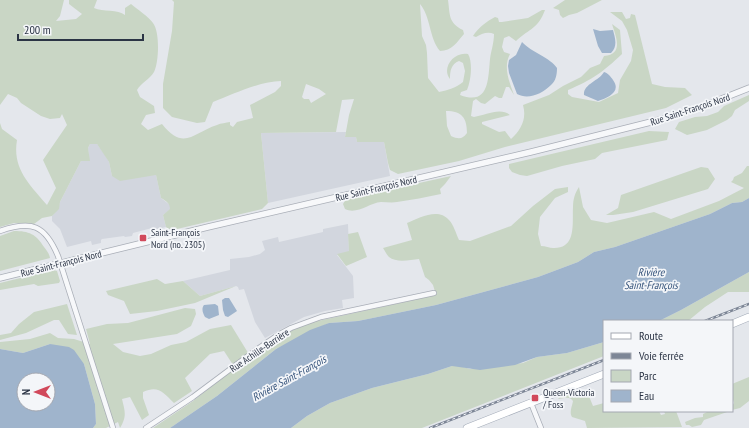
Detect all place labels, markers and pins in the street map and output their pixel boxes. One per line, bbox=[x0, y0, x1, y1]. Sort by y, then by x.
place label: Saint-François Nord (no. 2305) bbox=[151, 226, 205, 251]
marker: Saint-François Nord (no. 2305) bbox=[138, 233, 148, 243]
place label: Queen-Victoria / Foss bbox=[542, 386, 595, 411]
marker: Queen-Victoria / Foss bbox=[530, 393, 540, 403]

